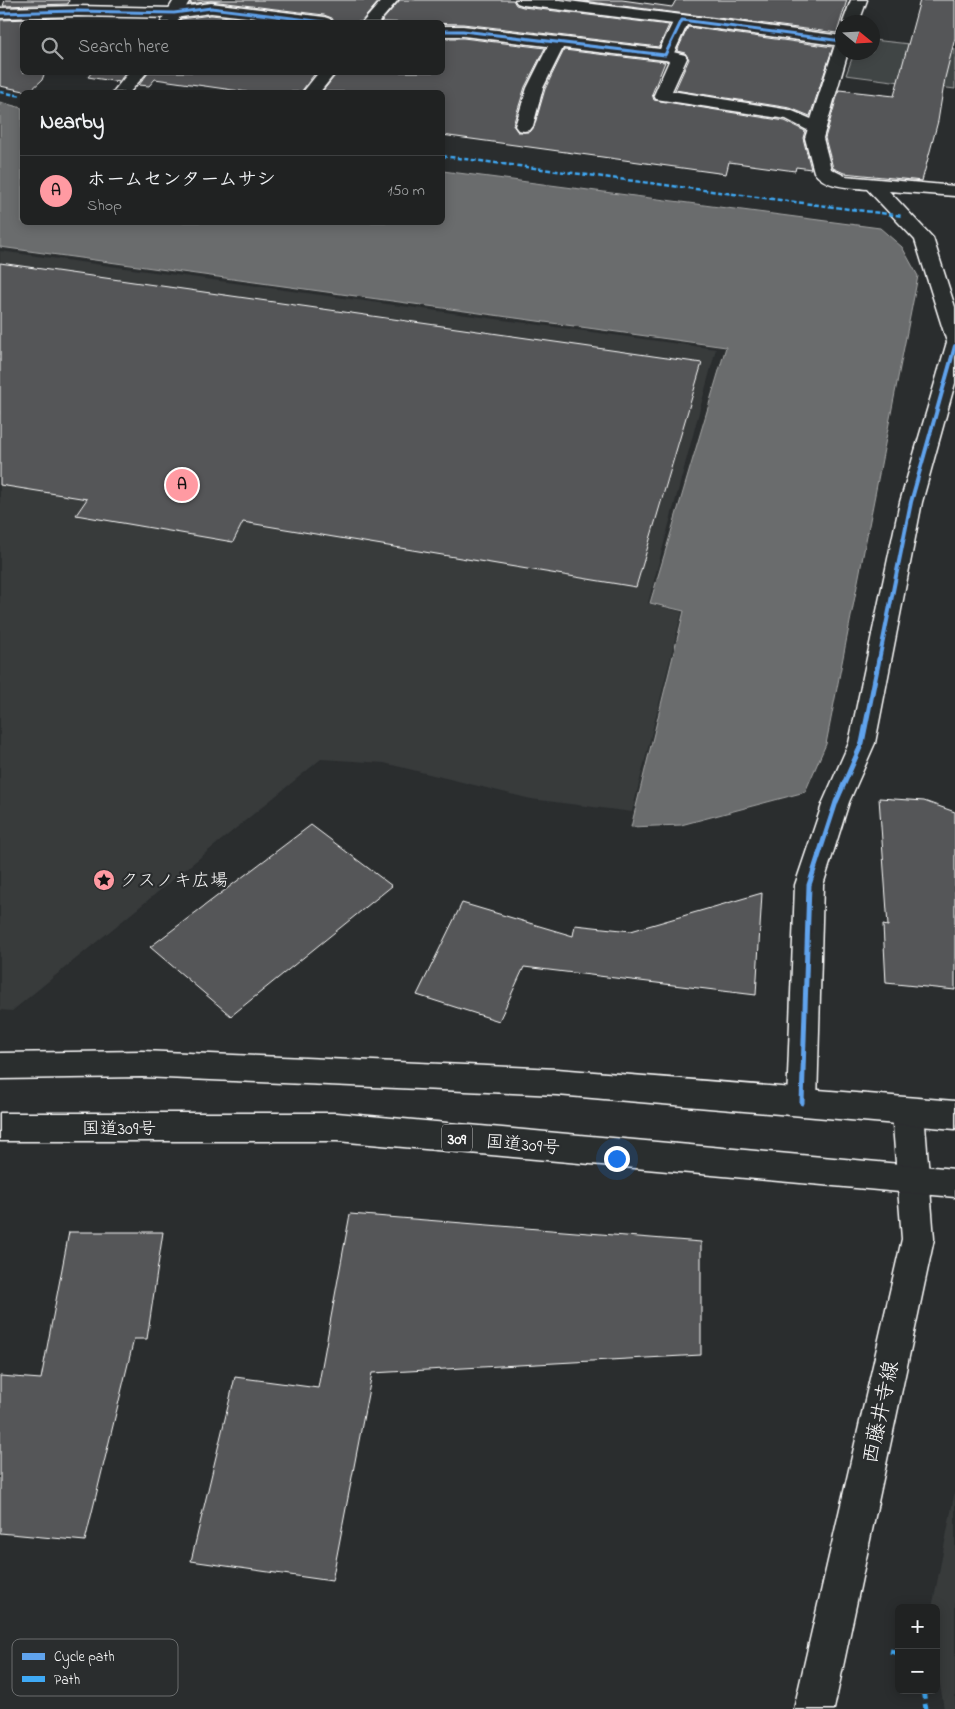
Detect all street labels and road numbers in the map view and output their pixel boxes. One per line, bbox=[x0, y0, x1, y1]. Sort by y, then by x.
street label: 国道309号 bbox=[82, 1117, 156, 1143]
road number: 309 bbox=[442, 1124, 472, 1152]
street label: 国道309号 bbox=[485, 1130, 561, 1162]
street label: 西藤井寺線 bbox=[856, 1358, 908, 1467]

